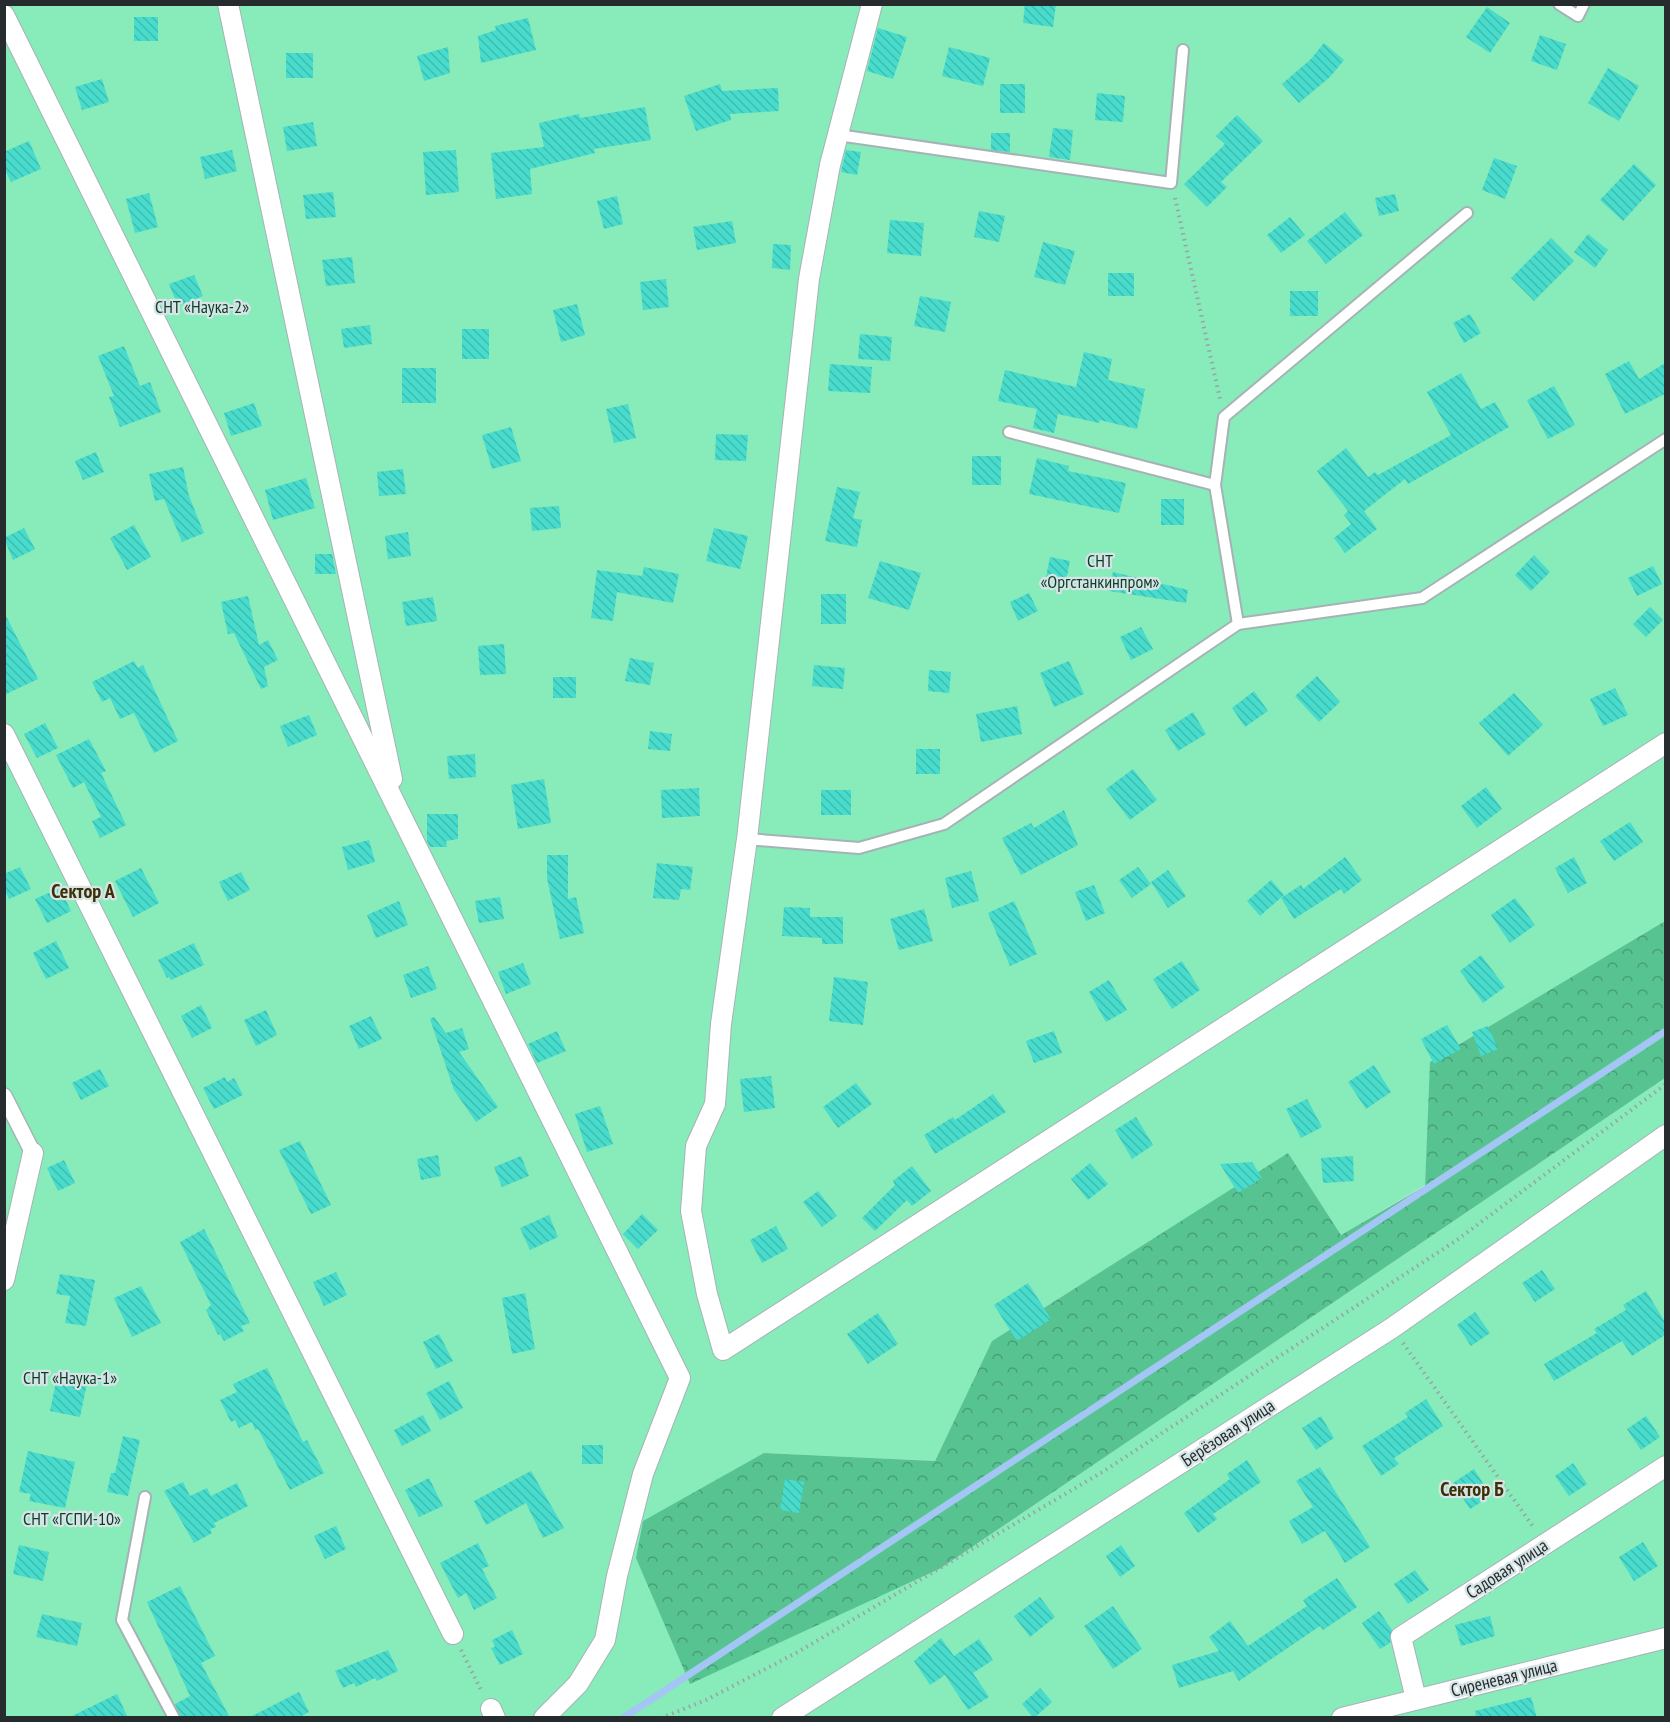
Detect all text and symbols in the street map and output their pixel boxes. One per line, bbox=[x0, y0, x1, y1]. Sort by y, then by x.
park label: СНТ «Наука-2» bbox=[155, 295, 249, 318]
park label: СНТ «Оргстанкинпром» bbox=[1040, 549, 1160, 593]
district label: Сектор А bbox=[51, 878, 116, 904]
park label: СНТ «Наука-1» bbox=[23, 1366, 117, 1389]
street label: Берёзовая улица bbox=[1177, 1394, 1279, 1471]
district label: Сектор Б bbox=[1440, 1476, 1504, 1502]
park label: СНТ «ГСПИ-10» bbox=[23, 1507, 121, 1530]
street label: Садовая улица bbox=[1461, 1534, 1552, 1604]
street label: Сиреневая улица bbox=[1448, 1653, 1559, 1702]

